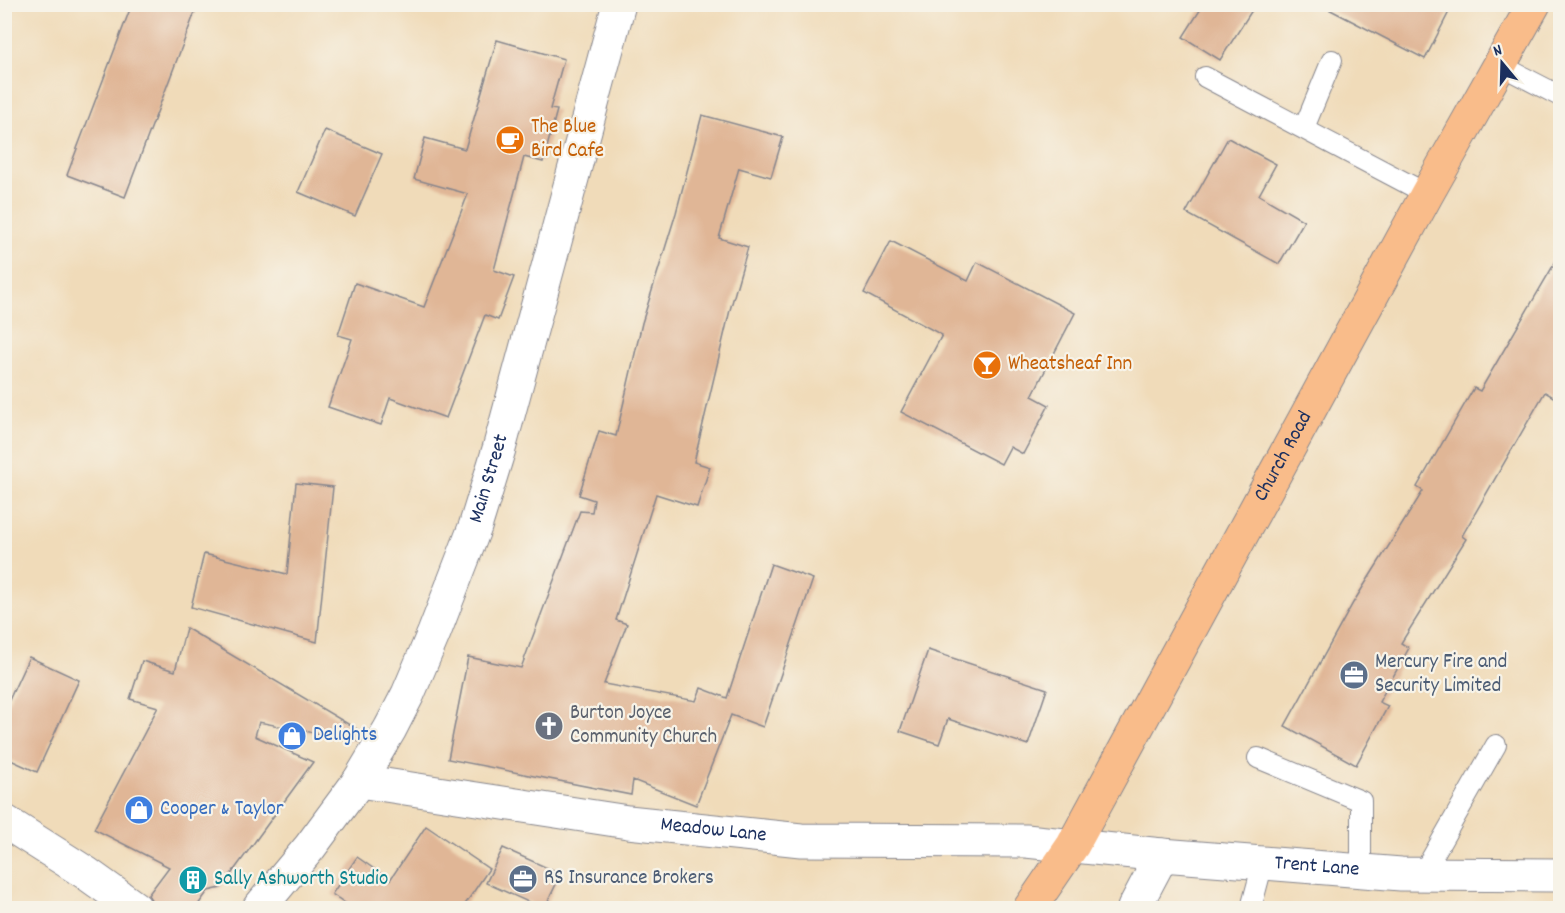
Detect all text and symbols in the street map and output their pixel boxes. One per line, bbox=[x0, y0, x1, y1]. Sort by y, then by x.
north arrow bbox=[1472, 33, 1532, 93]
text: N bbox=[1490, 39, 1506, 63]
place label: The Blue Bird Cafe bbox=[531, 113, 604, 167]
cafe icon: The Blue Bird Cafe bbox=[494, 124, 526, 156]
bar icon: Wheatsheaf Inn bbox=[971, 349, 1003, 381]
place label: Wheatsheaf Inn bbox=[1008, 350, 1132, 380]
street label: Church Road bbox=[1247, 406, 1321, 508]
street label: Main Street bbox=[462, 431, 517, 527]
place label: Mercury Fire and Security Limited bbox=[1375, 648, 1507, 702]
office icon: Mercury Fire and Security Limited bbox=[1338, 659, 1370, 691]
place label: Burton Joyce Community Church bbox=[570, 699, 717, 753]
church icon: Burton Joyce Community Church bbox=[533, 710, 565, 742]
shop icon: Delights bbox=[276, 720, 308, 752]
place label: Delights bbox=[313, 721, 377, 751]
shop icon: Cooper & Taylor bbox=[123, 794, 155, 826]
place label: Cooper & Taylor bbox=[160, 795, 284, 825]
street label: Meadow Lane bbox=[659, 810, 768, 851]
street label: Trent Lane bbox=[1273, 849, 1360, 886]
office icon: RS Insurance Brokers bbox=[507, 863, 539, 895]
building icon: Sally Ashworth Studio bbox=[177, 864, 209, 896]
place label: RS Insurance Brokers bbox=[544, 864, 714, 894]
place label: Sally Ashworth Studio bbox=[214, 865, 388, 895]

